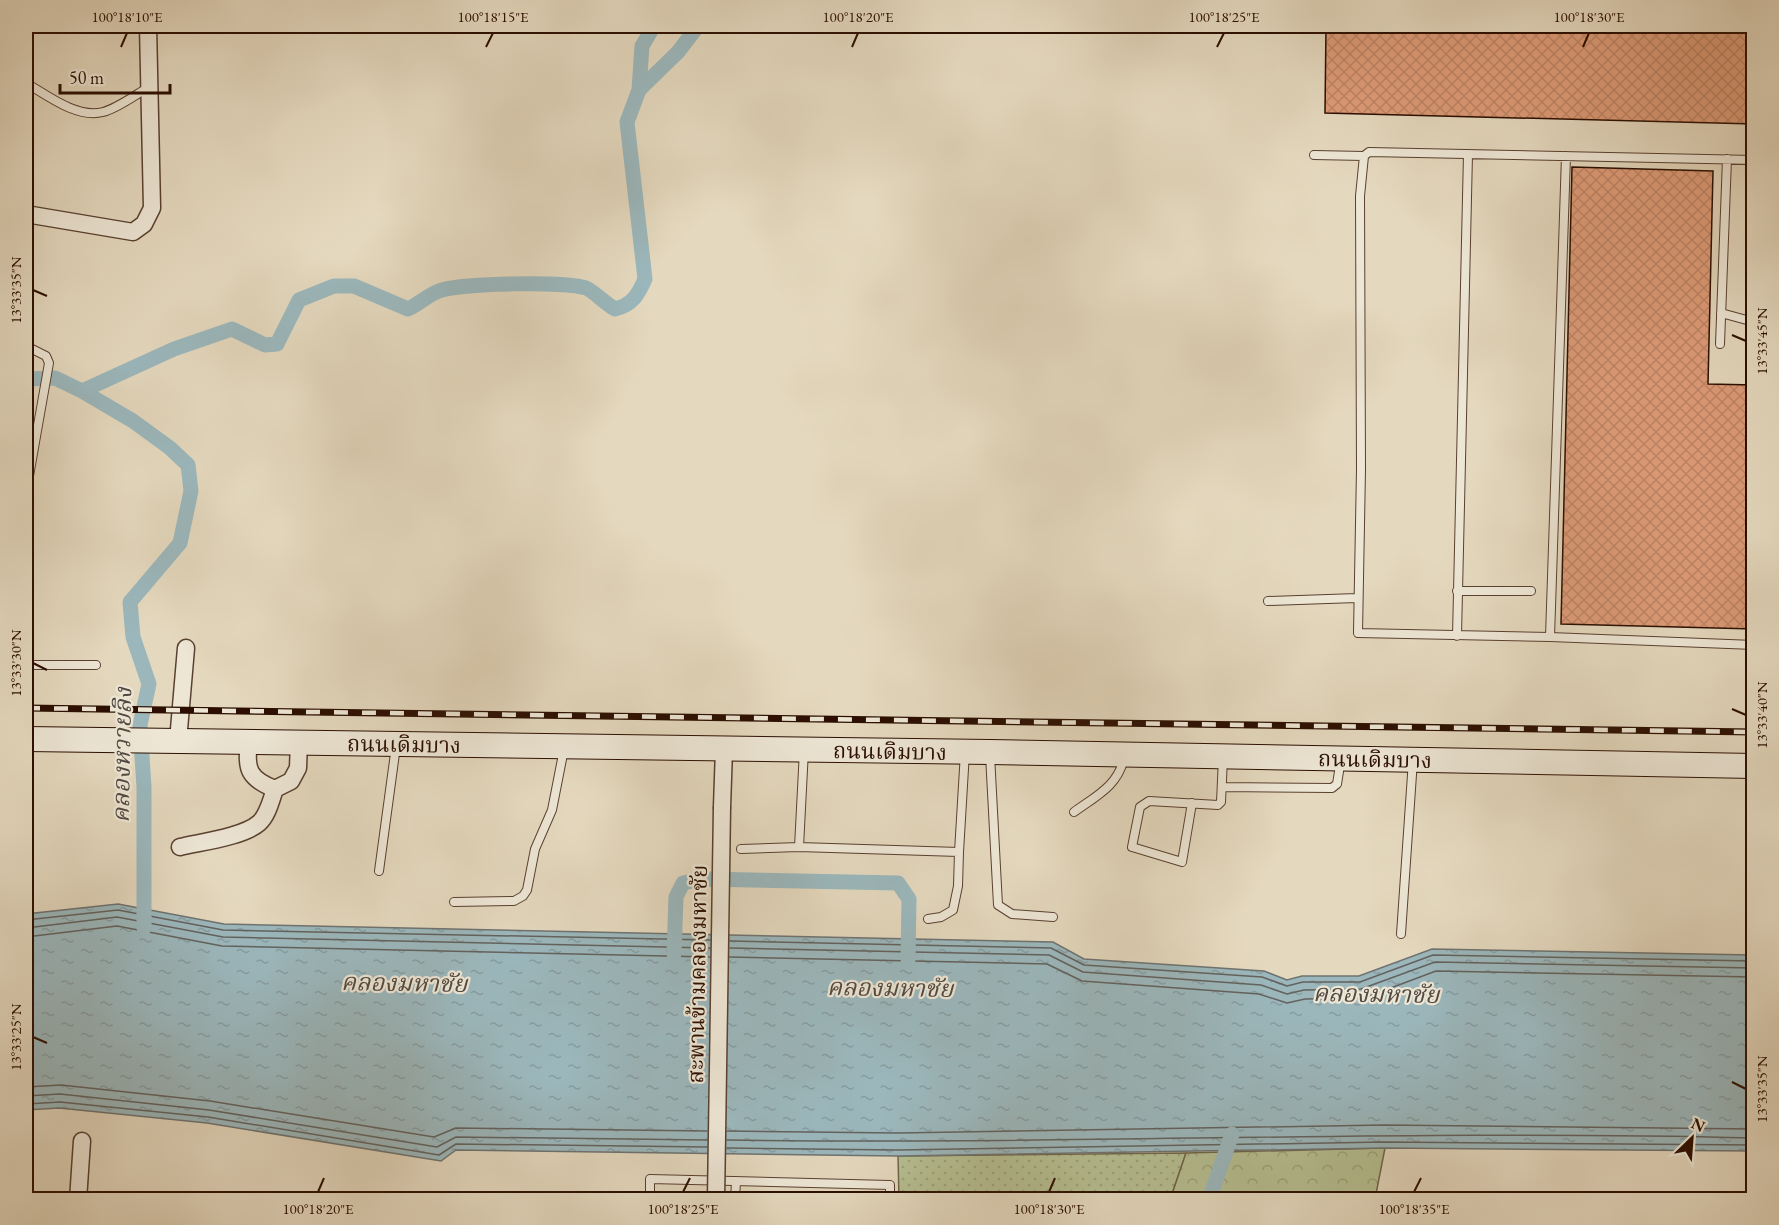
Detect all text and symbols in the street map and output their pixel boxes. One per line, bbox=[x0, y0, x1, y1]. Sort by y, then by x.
text: 100°18'10"E bbox=[91, 7, 163, 26]
text: 100°18'15"E bbox=[457, 7, 529, 26]
text: 100°18'20"E bbox=[822, 7, 894, 26]
text: 100°18'25"E bbox=[1188, 7, 1260, 26]
text: 100°18'30"E bbox=[1553, 7, 1625, 26]
scale bar bbox=[60, 57, 170, 95]
text: 50 m bbox=[69, 66, 104, 89]
text: 13°33'35"N bbox=[6, 256, 25, 324]
text: 13°33'45"N bbox=[1752, 307, 1771, 375]
text: 13°33'30"N bbox=[6, 629, 25, 697]
text: 13°33'40"N bbox=[1752, 681, 1771, 749]
water label: คลองหวายลิง bbox=[105, 686, 138, 823]
street label: ถนนเดิมบาง bbox=[347, 729, 461, 760]
street label: ถนนเดิมบาง bbox=[833, 736, 947, 767]
street label: ถนนเดิมบาง bbox=[1318, 744, 1432, 775]
street label: สะพานข้ามคลองมหาชัย bbox=[681, 864, 714, 1084]
water label: คลองมหาชัย bbox=[341, 966, 469, 999]
water label: คลองมหาชัย bbox=[827, 971, 955, 1004]
water label: คลองมหาชัย bbox=[1313, 977, 1441, 1010]
text: 13°33'25"N bbox=[6, 1003, 25, 1071]
text: 13°33'35"N bbox=[1752, 1055, 1771, 1123]
north arrow bbox=[1662, 1108, 1722, 1168]
text: N bbox=[1688, 1113, 1708, 1137]
text: 100°18'20"E bbox=[282, 1199, 354, 1218]
text: 100°18'25"E bbox=[647, 1199, 719, 1218]
text: 100°18'30"E bbox=[1013, 1199, 1085, 1218]
text: 100°18'35"E bbox=[1378, 1199, 1450, 1218]

